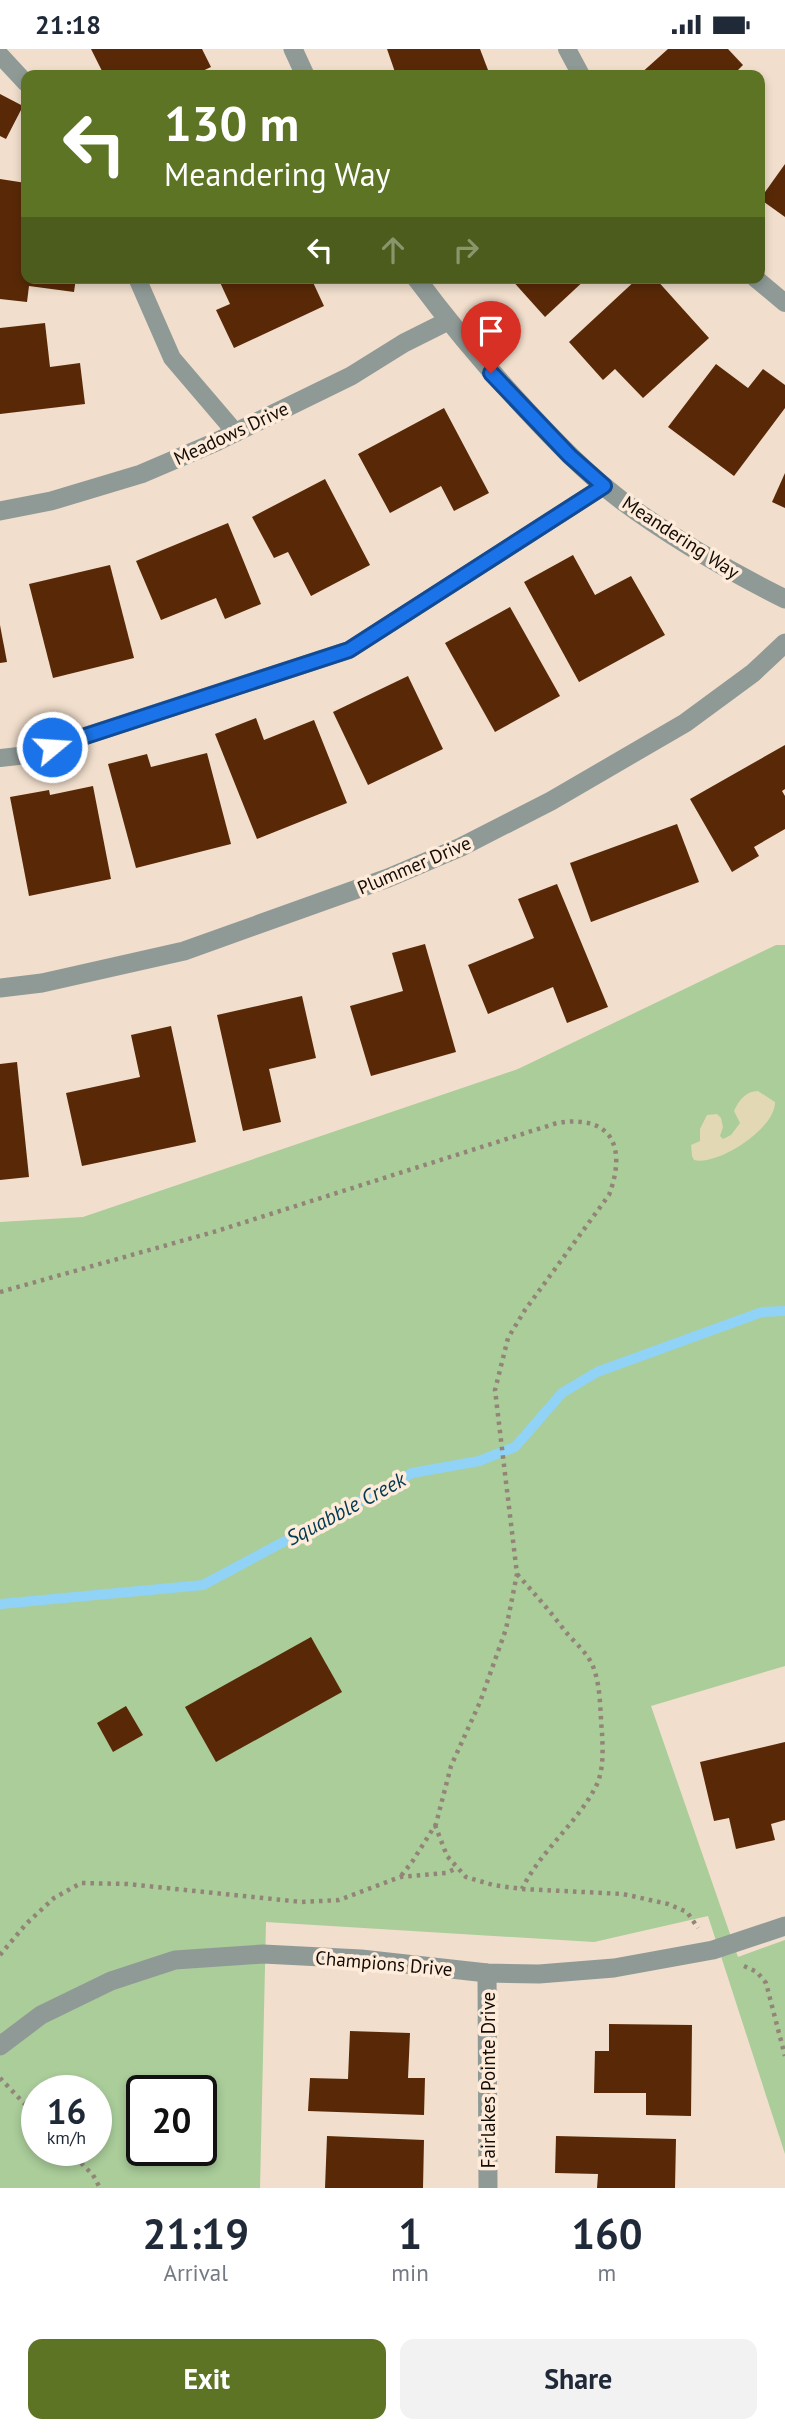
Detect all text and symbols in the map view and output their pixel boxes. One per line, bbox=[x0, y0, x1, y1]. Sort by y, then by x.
text: 21:18 bbox=[35, 8, 101, 41]
text: 130 m bbox=[164, 91, 299, 155]
icon: left bbox=[49, 98, 140, 189]
text: Meandering Way bbox=[164, 153, 390, 195]
icon: left bbox=[301, 231, 339, 269]
icon: ahead bbox=[374, 231, 412, 269]
icon: right bbox=[447, 231, 485, 269]
pin bbox=[461, 301, 521, 373]
icon: arrive bbox=[472, 312, 510, 350]
street label: Meadows Drive bbox=[170, 396, 292, 470]
street label: Meandering Way bbox=[618, 490, 744, 584]
position arrow bbox=[15, 710, 89, 784]
street label: Plummer Drive bbox=[354, 830, 474, 900]
water label: Squabble Creek bbox=[281, 1465, 412, 1551]
street label: Champions Drive bbox=[314, 1945, 454, 1981]
street label: Fairlakes Pointe Drive bbox=[476, 1992, 500, 2168]
speed limit sign: 20 bbox=[126, 2075, 217, 2166]
text: 16 bbox=[47, 2088, 86, 2134]
text: km/h bbox=[47, 2126, 86, 2149]
text: 21:19 bbox=[142, 2206, 249, 2261]
text: 1 bbox=[398, 2206, 422, 2261]
text: 160 bbox=[571, 2206, 643, 2261]
text: Arrival bbox=[163, 2258, 228, 2287]
text: min bbox=[391, 2258, 429, 2287]
text: m bbox=[598, 2258, 616, 2287]
button: Exit bbox=[28, 2339, 386, 2419]
button: Share bbox=[400, 2339, 757, 2419]

